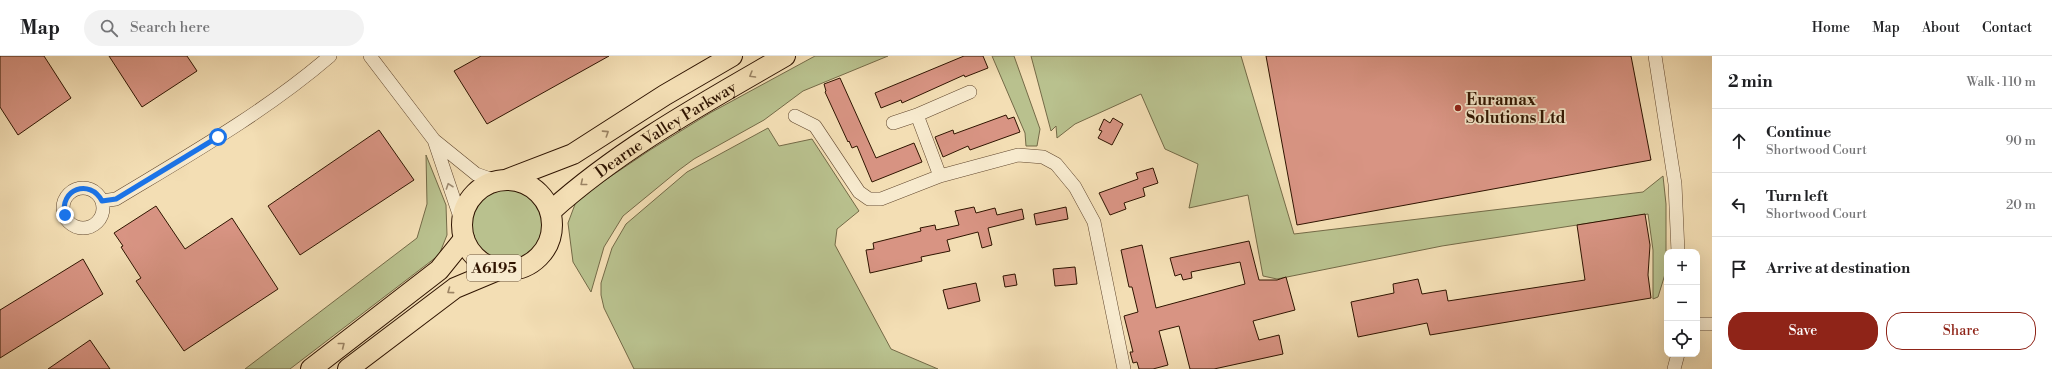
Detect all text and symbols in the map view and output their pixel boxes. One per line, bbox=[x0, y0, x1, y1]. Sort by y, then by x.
search box bbox=[84, 10, 364, 46]
text: Map bbox=[20, 16, 60, 40]
icon: search bbox=[98, 17, 120, 39]
text: Search here bbox=[130, 18, 210, 37]
text: Home bbox=[1812, 19, 1850, 37]
text: Map bbox=[1872, 19, 1900, 37]
text: About bbox=[1922, 19, 1960, 37]
text: Contact bbox=[1982, 19, 2032, 37]
one-way arrow bbox=[749, 71, 756, 78]
text: 2 min bbox=[1728, 71, 1773, 93]
text: Walk · 110 m bbox=[1966, 74, 2036, 90]
street label: Dearne Valley Parkway bbox=[591, 77, 740, 182]
place label: Euramax Solutions Ltd bbox=[1466, 90, 1566, 128]
marker: Euramax Solutions Ltd bbox=[1453, 103, 1463, 113]
text: Continue bbox=[1766, 123, 1831, 142]
route start bbox=[209, 128, 227, 146]
one-way arrow bbox=[602, 130, 609, 138]
icon: ahead bbox=[1728, 130, 1750, 152]
text: 90 m bbox=[2005, 133, 2036, 149]
text: Shortwood Court bbox=[1766, 142, 1867, 158]
one-way arrow bbox=[581, 178, 588, 185]
one-way arrow bbox=[445, 183, 453, 190]
text: Turn left bbox=[1766, 187, 1828, 206]
icon: left bbox=[1728, 194, 1750, 216]
text: 20 m bbox=[2006, 197, 2036, 213]
route end bbox=[56, 206, 74, 224]
text: Shortwood Court bbox=[1766, 206, 1867, 222]
map controls bbox=[1664, 249, 1700, 357]
button: + bbox=[1664, 249, 1700, 285]
road number: A6195 bbox=[467, 255, 521, 281]
icon: arrive bbox=[1728, 258, 1750, 280]
text: Arrive at destination bbox=[1766, 259, 1910, 278]
button: − bbox=[1664, 285, 1700, 321]
one-way arrow bbox=[448, 286, 455, 293]
button: Save bbox=[1728, 312, 1878, 350]
button: Share bbox=[1886, 312, 2036, 350]
button: locate bbox=[1664, 321, 1700, 357]
one-way arrow bbox=[337, 343, 344, 350]

